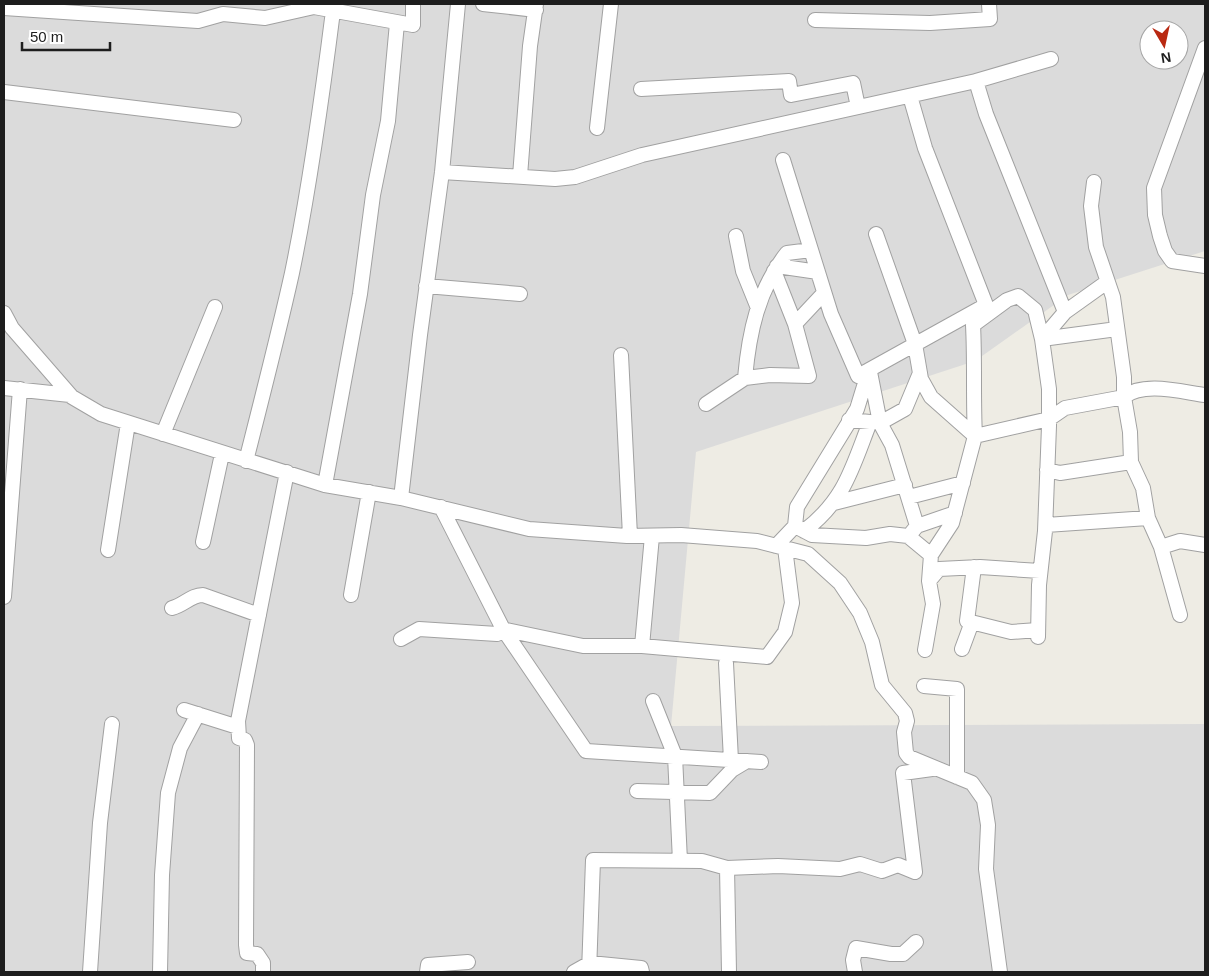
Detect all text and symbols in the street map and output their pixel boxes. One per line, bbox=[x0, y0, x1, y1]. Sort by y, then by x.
scale bar bbox=[22, 20, 110, 52]
north arrow bbox=[1139, 20, 1189, 70]
text: 50 m bbox=[30, 28, 63, 45]
text: N bbox=[1160, 49, 1172, 67]

